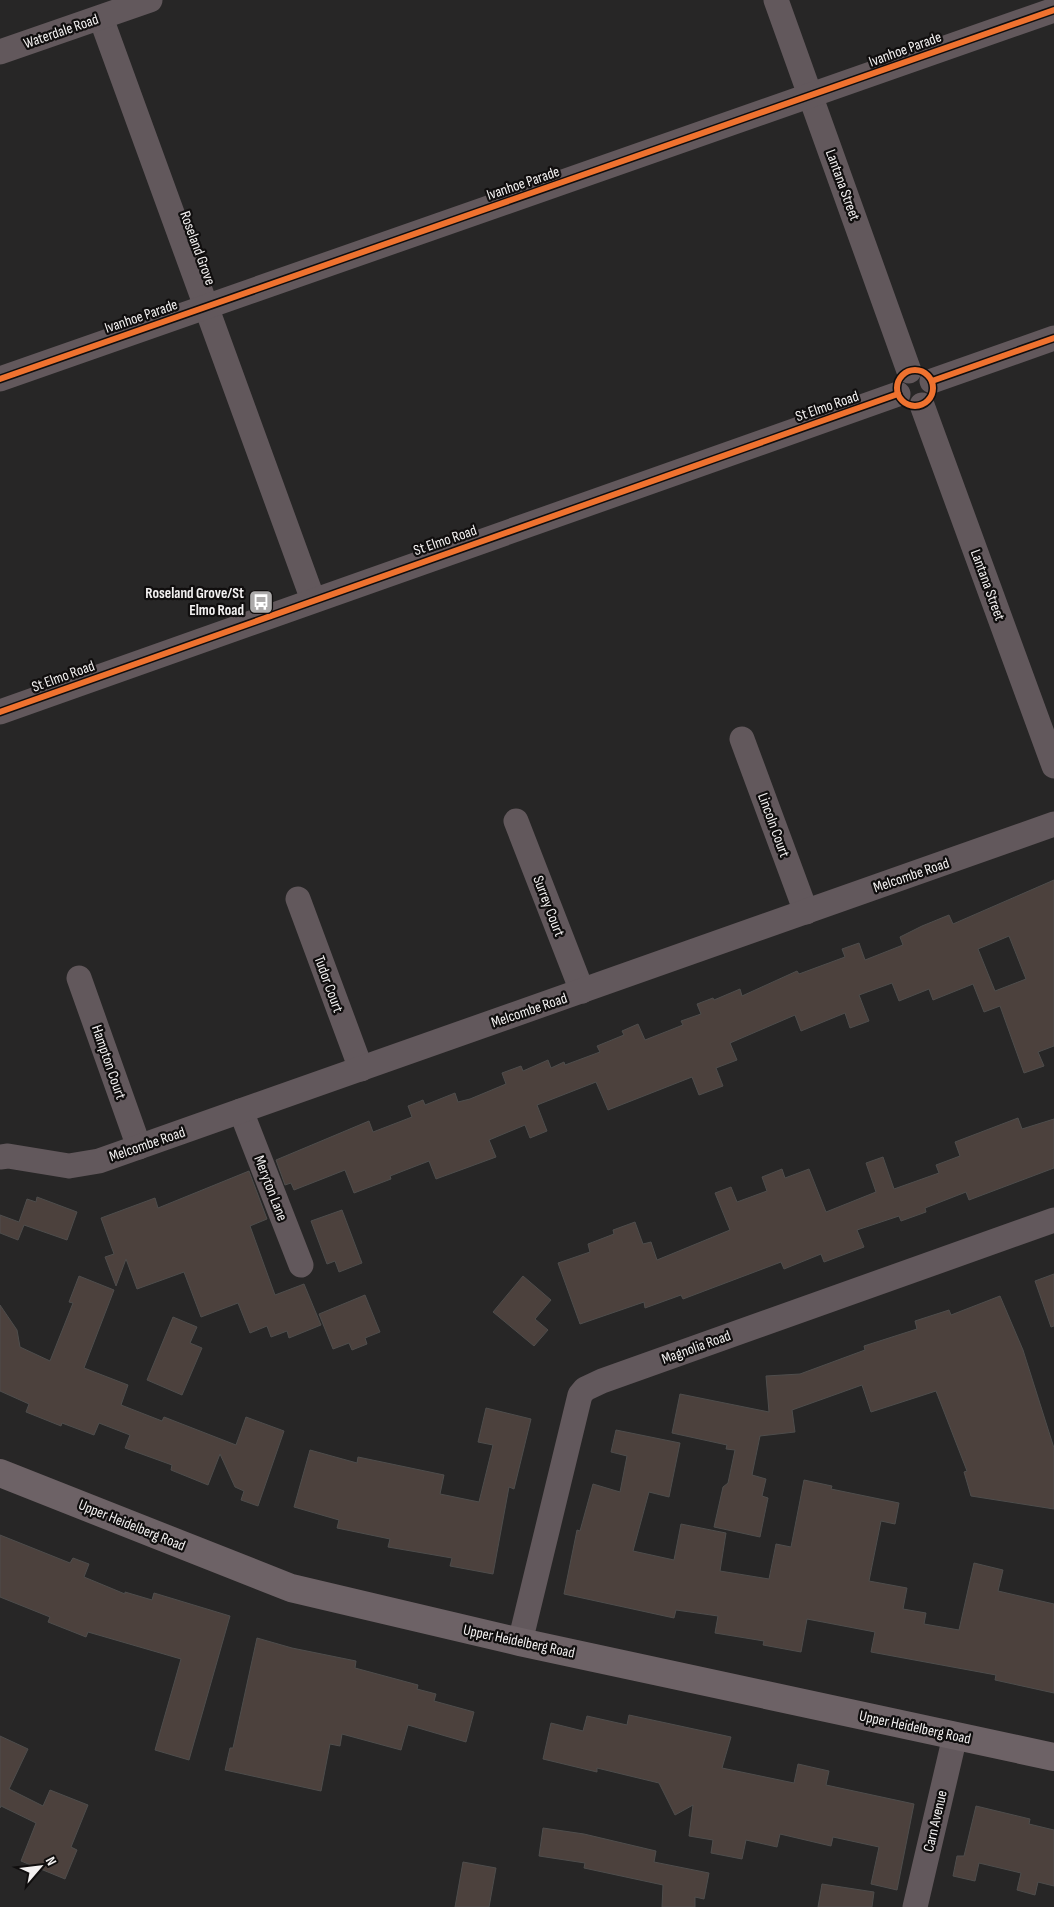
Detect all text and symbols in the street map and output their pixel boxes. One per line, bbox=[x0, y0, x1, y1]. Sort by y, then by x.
street label: Waterdale Road bbox=[21, 10, 101, 53]
street label: Ivanhoe Parade bbox=[866, 28, 944, 71]
street label: Lantana Street bbox=[821, 147, 864, 224]
street label: Ivanhoe Parade bbox=[484, 162, 562, 205]
street label: Roseland Grove bbox=[175, 209, 220, 288]
street label: Ivanhoe Parade bbox=[102, 295, 180, 338]
street label: St Elmo Road bbox=[793, 387, 861, 426]
street label: St Elmo Road bbox=[411, 521, 479, 560]
street label: Lantana Street bbox=[966, 547, 1009, 624]
place label: Roseland Grove/St Elmo Road bbox=[145, 584, 244, 620]
bus stop icon: Roseland Grove/St Elmo Road bbox=[248, 589, 274, 615]
street label: St Elmo Road bbox=[29, 656, 97, 697]
street label: Lincoln Court bbox=[753, 790, 794, 860]
street label: Melcombe Road bbox=[871, 854, 952, 897]
street label: Surrey Court bbox=[528, 873, 569, 940]
street label: Tudor Court bbox=[309, 953, 348, 1016]
street label: Melcombe Road bbox=[489, 989, 570, 1032]
street label: Hampton Court bbox=[87, 1022, 130, 1102]
street label: Melcombe Road bbox=[107, 1123, 188, 1166]
street label: Meryton Lane bbox=[249, 1153, 292, 1224]
street label: Magnolia Road bbox=[659, 1326, 733, 1369]
street label: Upper Heidelberg Road bbox=[76, 1495, 188, 1556]
street label: Upper Heidelberg Road bbox=[461, 1620, 576, 1663]
street label: Upper Heidelberg Road bbox=[857, 1706, 972, 1749]
street label: Carn Avenue bbox=[919, 1788, 952, 1854]
north arrow bbox=[15, 1842, 65, 1892]
text: N bbox=[42, 1854, 60, 1868]

